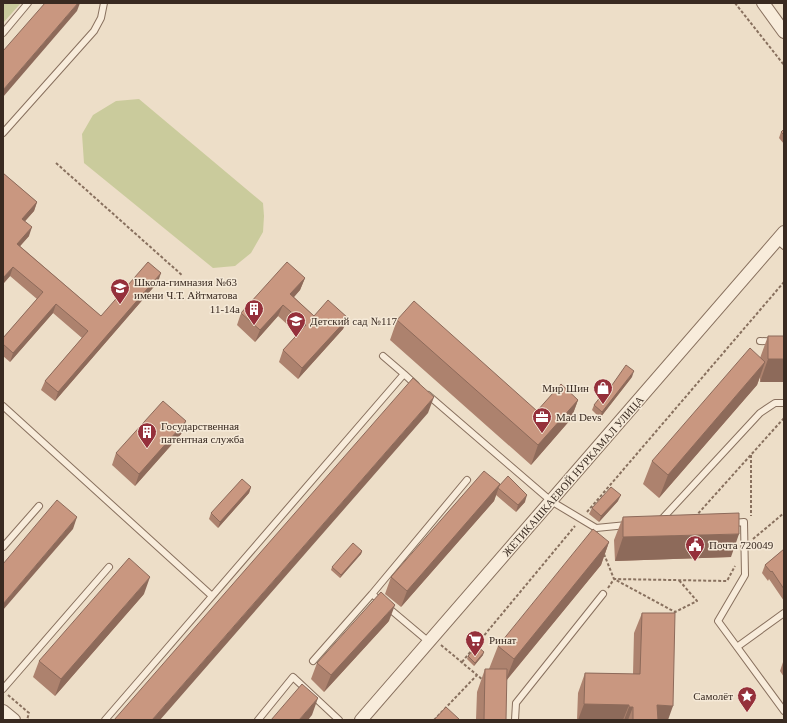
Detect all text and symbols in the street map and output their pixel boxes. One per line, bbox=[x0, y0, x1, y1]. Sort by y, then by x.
place label: Школа-гимназия №63 имени Ч.Т. Айтматова bbox=[134, 276, 238, 301]
school or university icon: Школа-гимназия №63 имени Ч.Т. Айтматова bbox=[109, 277, 131, 305]
building icon: 11-14а bbox=[243, 298, 265, 326]
place label: 11-14а bbox=[210, 303, 240, 315]
school or university icon: Детский сад №117 bbox=[285, 310, 307, 338]
place label: Детский сад №117 bbox=[310, 315, 398, 327]
shop icon: Мир Шин bbox=[592, 377, 614, 405]
place label: Мир Шин bbox=[542, 382, 589, 394]
street label: ЖЕТИКАШКАЕВОЙ НУРКАМАЛ УЛИЦА bbox=[500, 393, 646, 559]
office icon: Mad Devs bbox=[531, 406, 553, 434]
place label: Mad Devs bbox=[556, 411, 602, 423]
place label: Государственная патентная служба bbox=[161, 420, 244, 445]
building icon: Государственная патентная служба bbox=[136, 421, 158, 449]
public building icon: Почта 720049 bbox=[684, 534, 706, 562]
place label: Почта 720049 bbox=[709, 539, 774, 551]
supermarket icon: Ринат bbox=[464, 629, 486, 657]
place label: Ринат bbox=[489, 634, 516, 646]
place icon: Самолёт bbox=[736, 685, 758, 713]
place label: Самолёт bbox=[693, 690, 733, 702]

